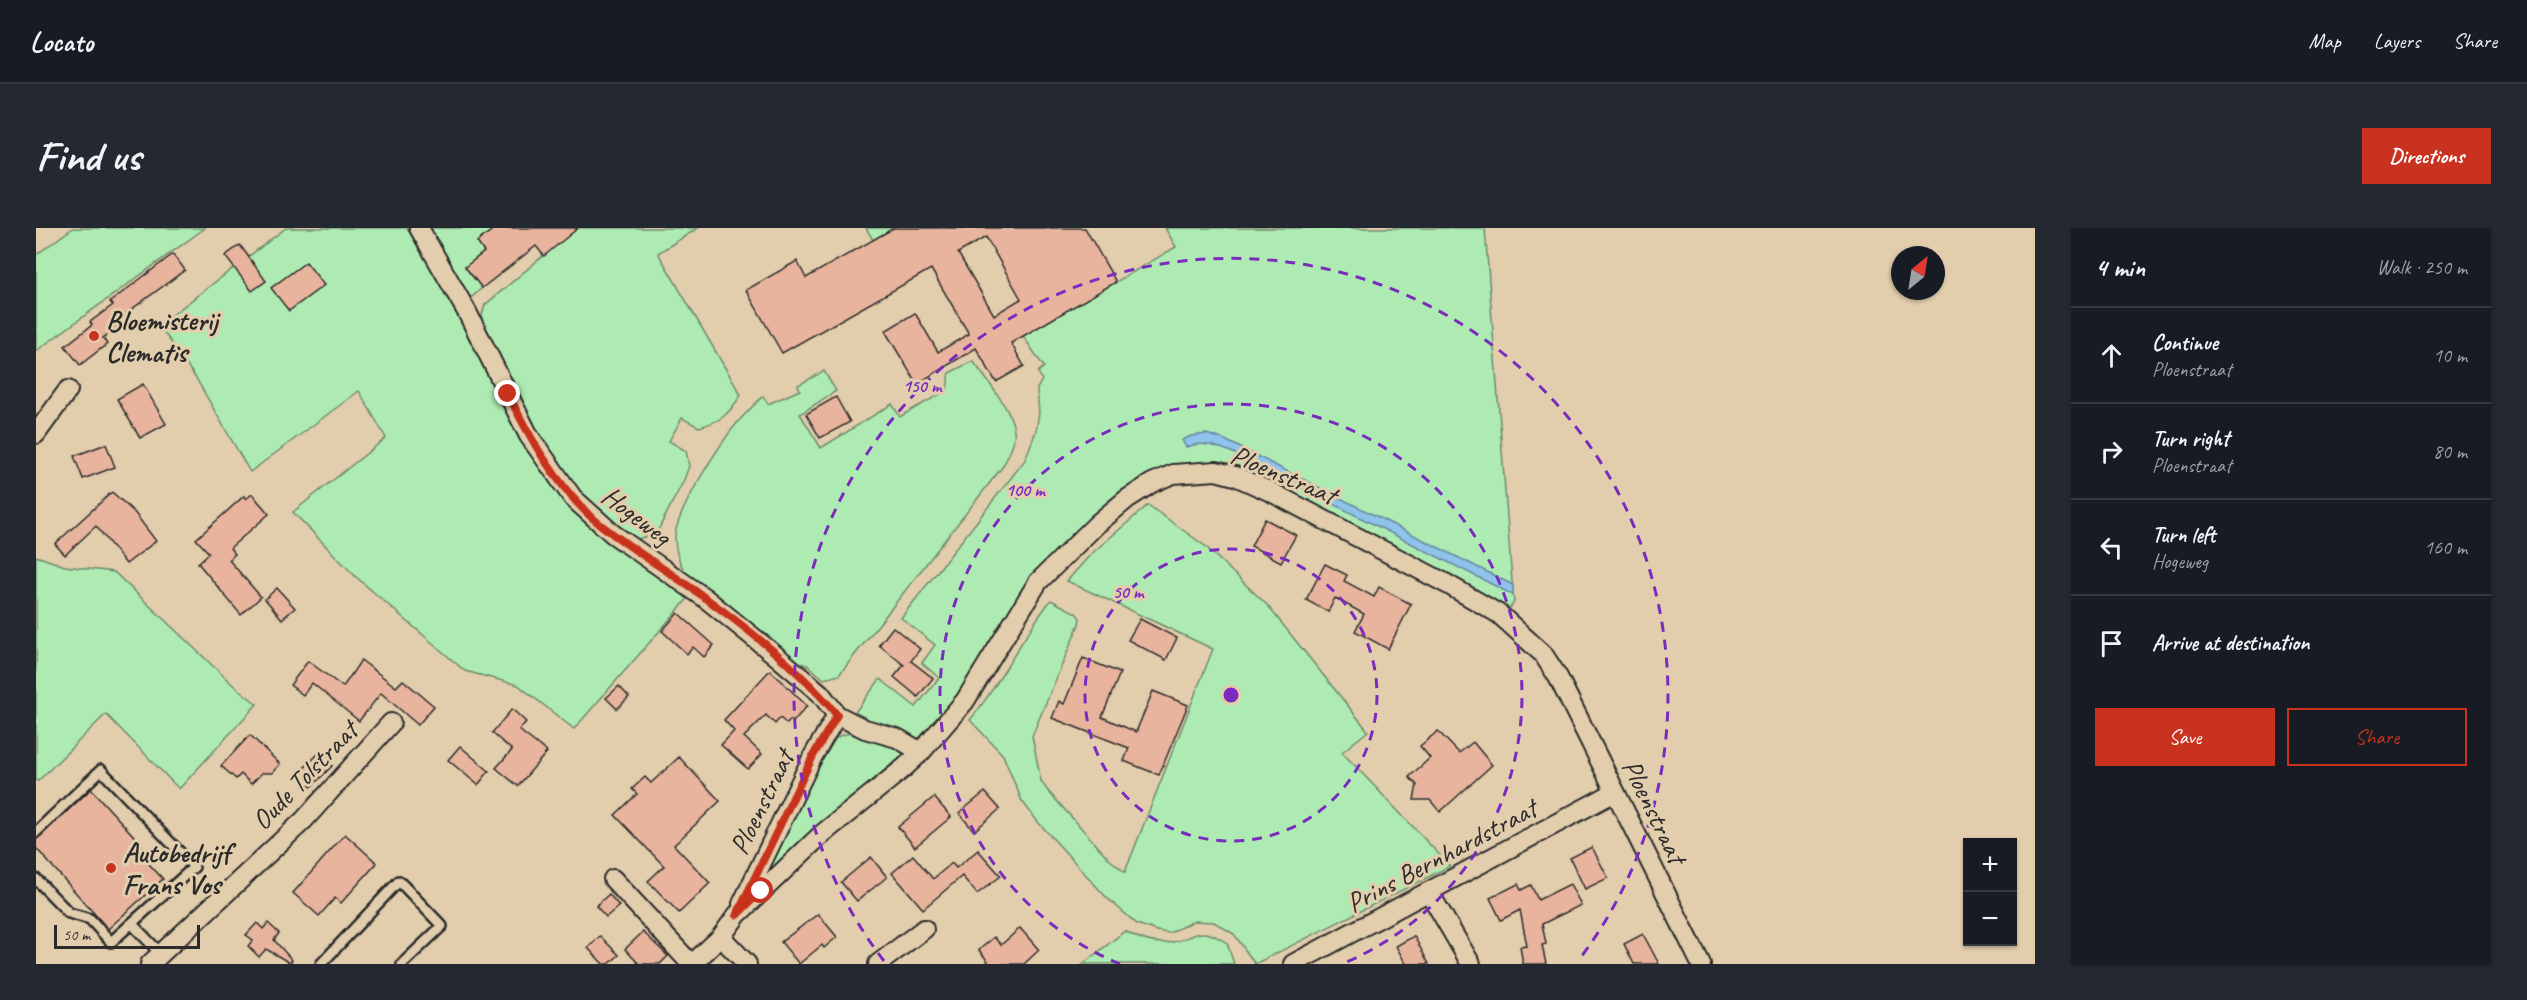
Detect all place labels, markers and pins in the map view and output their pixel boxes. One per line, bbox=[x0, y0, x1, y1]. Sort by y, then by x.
place label: Bloemisterij Clematis bbox=[106, 303, 221, 370]
marker: Bloemisterij Clematis bbox=[87, 329, 101, 343]
centre of rings bbox=[1221, 685, 1241, 705]
place label: Autobedrijf Frans Vos bbox=[123, 835, 237, 902]
marker: Autobedrijf Frans Vos bbox=[104, 861, 118, 875]

